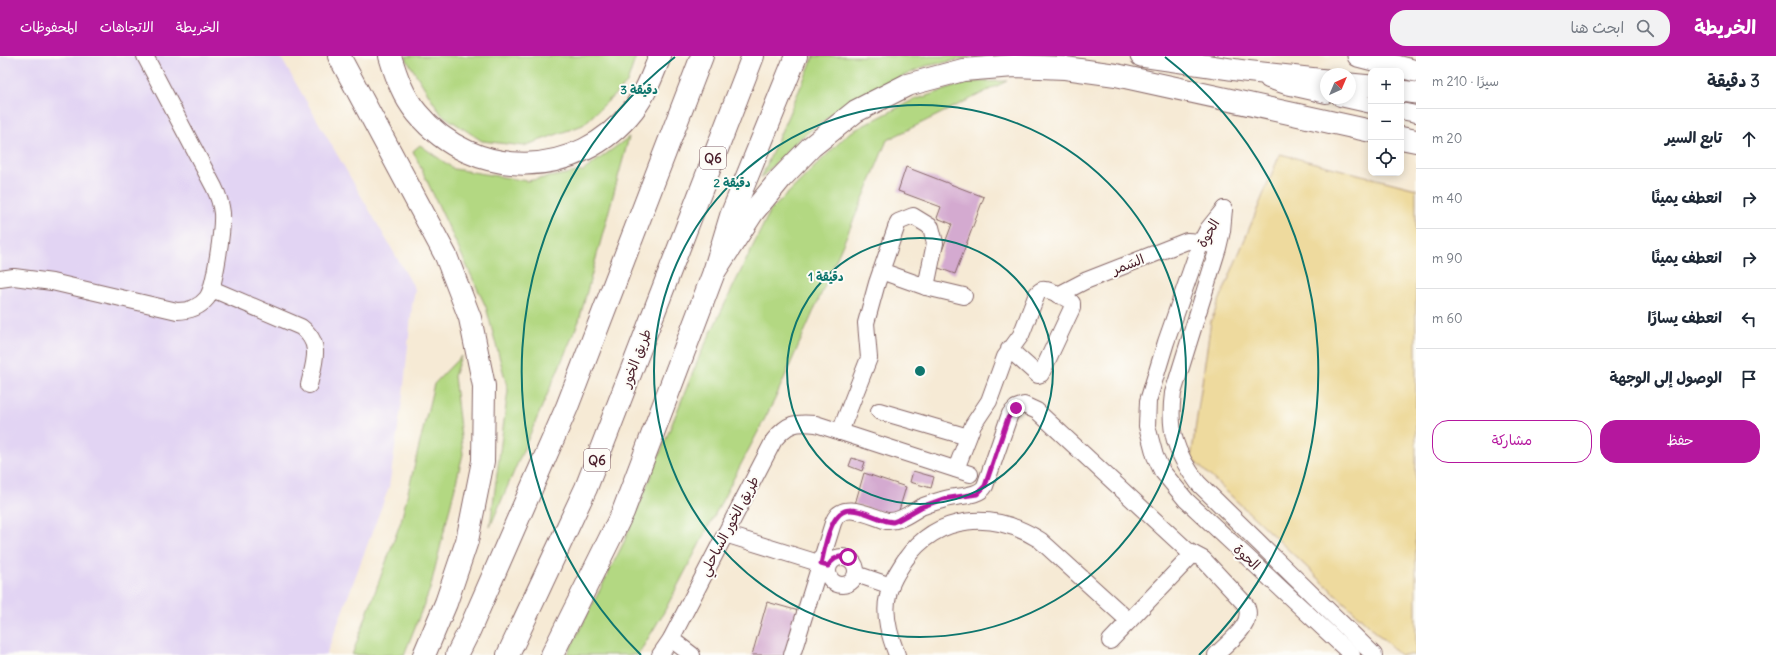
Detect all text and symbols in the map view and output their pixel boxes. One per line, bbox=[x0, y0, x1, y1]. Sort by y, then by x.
search box bbox=[1390, 10, 1670, 46]
text: الخريطة bbox=[1694, 15, 1756, 39]
icon: search bbox=[1634, 17, 1656, 39]
text: المحفوظات bbox=[20, 18, 78, 36]
text: الاتجاهات bbox=[100, 18, 154, 36]
text: الخريطة bbox=[176, 18, 219, 36]
text: ابحث هنا bbox=[1570, 18, 1624, 37]
north arrow bbox=[1320, 68, 1356, 104]
map controls bbox=[1368, 68, 1404, 176]
button: + bbox=[1368, 68, 1404, 104]
text: 3 دقيقة bbox=[1707, 70, 1760, 92]
text: سيرًا · 210 m bbox=[1432, 73, 1499, 90]
text: 3 دقيقة bbox=[620, 82, 658, 97]
button: − bbox=[1368, 104, 1404, 140]
text: تابع السير bbox=[1665, 128, 1722, 147]
icon: ahead bbox=[1738, 128, 1760, 150]
text: 20 m bbox=[1432, 130, 1462, 147]
button: locate bbox=[1368, 140, 1404, 176]
road number: Q6 bbox=[700, 147, 726, 169]
text: 2 دقيقة bbox=[713, 175, 751, 190]
text: انعطف يمينًا bbox=[1651, 188, 1722, 207]
icon: right bbox=[1738, 188, 1760, 210]
text: 40 m bbox=[1432, 190, 1463, 207]
street label: الحوة bbox=[1193, 215, 1223, 251]
text: انعطف يمينًا bbox=[1651, 248, 1722, 267]
icon: right bbox=[1738, 248, 1760, 270]
street label: السَمر bbox=[1108, 250, 1147, 279]
text: 90 m bbox=[1432, 250, 1463, 267]
text: 1 دقيقة bbox=[808, 269, 844, 284]
text: انعطف يسارًا bbox=[1648, 308, 1722, 327]
icon: left bbox=[1738, 308, 1760, 330]
text: 60 m bbox=[1432, 310, 1463, 327]
street label: طريق الخور bbox=[616, 326, 655, 391]
centre of rings bbox=[913, 364, 927, 378]
text: الوصول إلى الوجهة bbox=[1609, 368, 1722, 387]
icon: arrive bbox=[1738, 368, 1760, 390]
route end bbox=[1007, 399, 1025, 417]
button: مشاركة bbox=[1432, 420, 1592, 463]
button: حفظ bbox=[1600, 420, 1760, 463]
road number: Q6 bbox=[584, 449, 610, 471]
street label: طريق الخور الساحلي bbox=[695, 473, 767, 581]
street label: الحوة bbox=[1230, 540, 1264, 574]
route start bbox=[839, 548, 857, 566]

